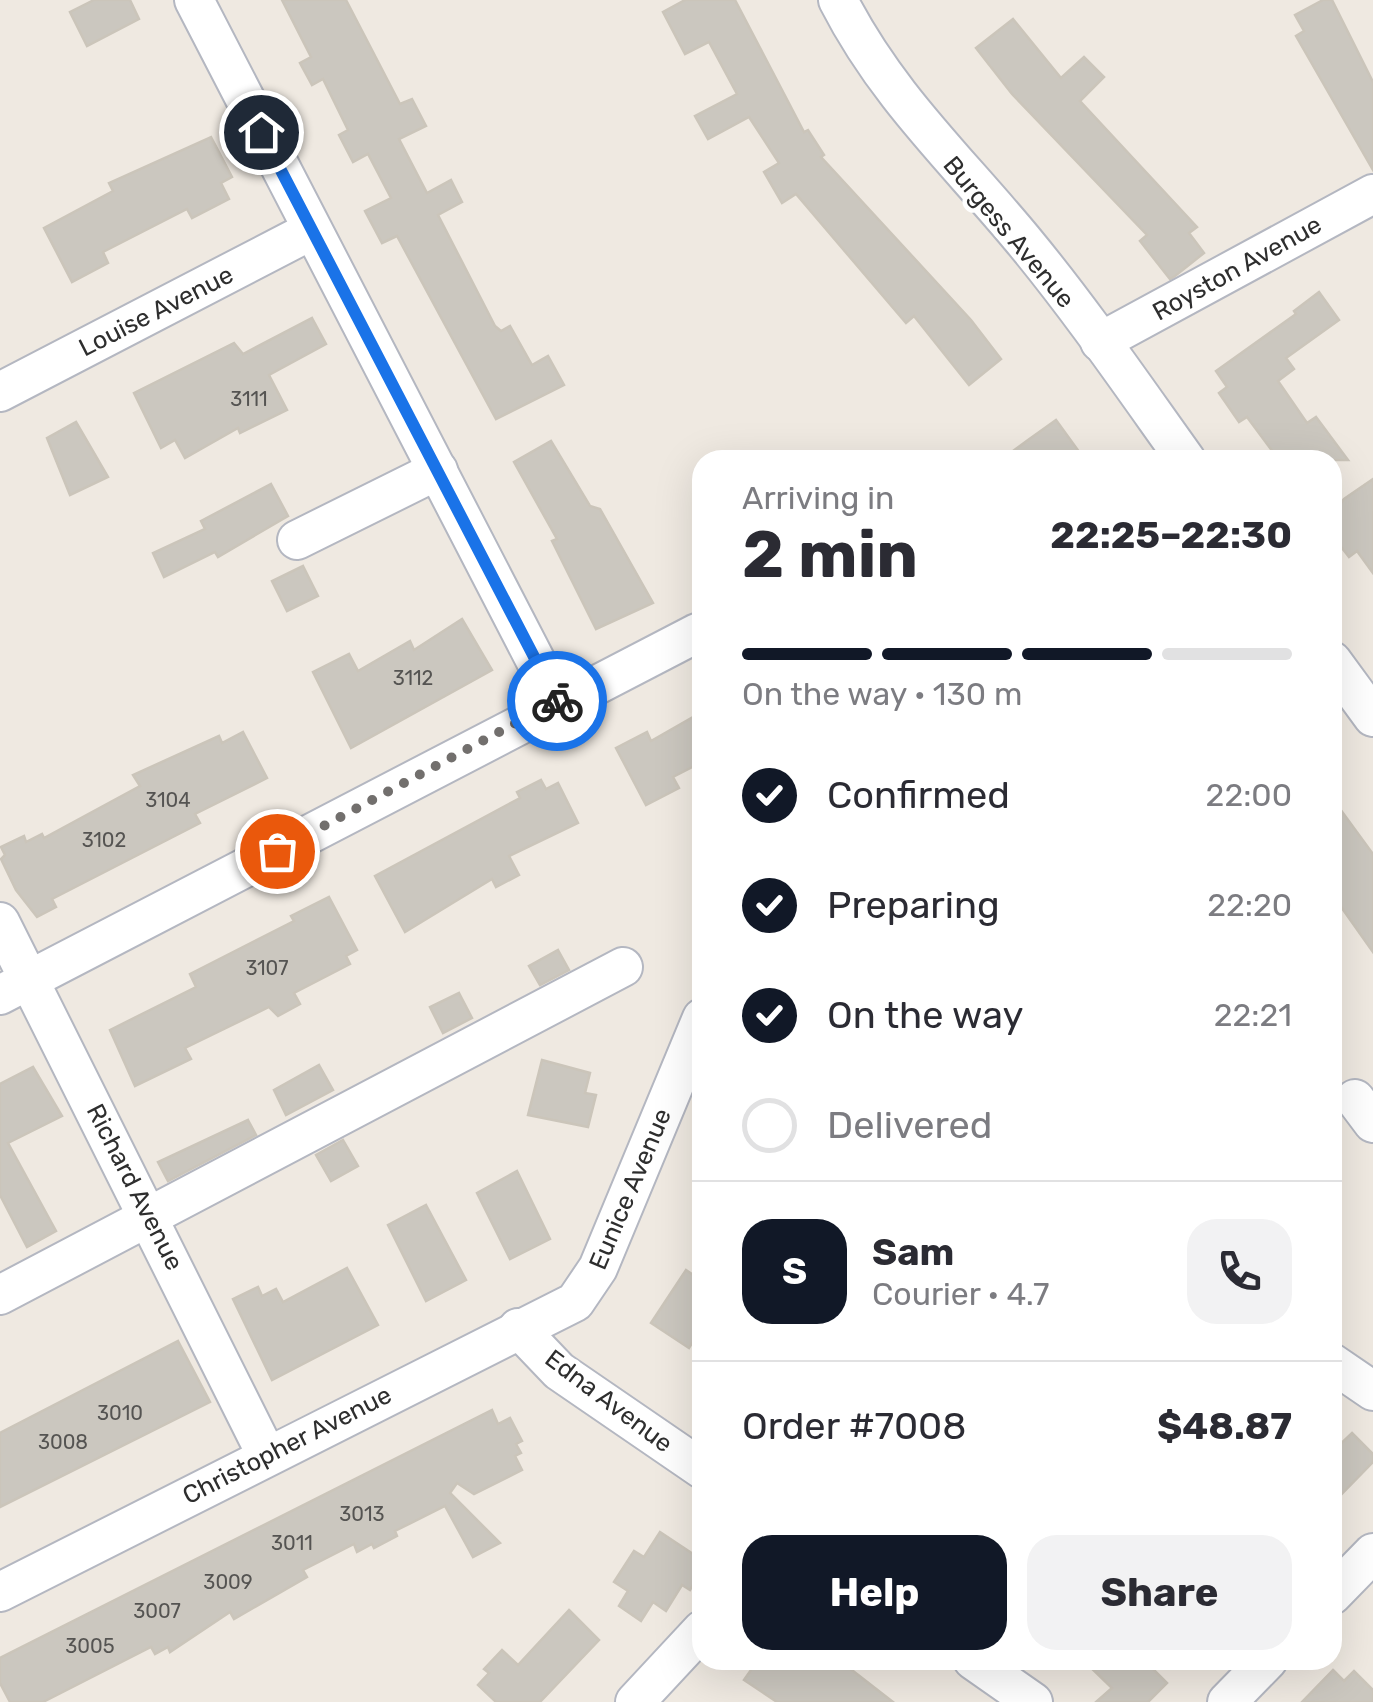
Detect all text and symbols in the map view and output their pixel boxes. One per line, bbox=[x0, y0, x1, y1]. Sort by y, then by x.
pin bbox=[219, 90, 304, 175]
icon: home bbox=[234, 105, 289, 160]
street label: Burgess Avenue bbox=[937, 151, 1081, 313]
street label: Royston Avenue bbox=[1148, 210, 1326, 326]
street label: Louise Avenue bbox=[74, 260, 238, 362]
house number: 3111 bbox=[230, 387, 268, 411]
text: Arriving in bbox=[742, 479, 894, 517]
text: 22:25–22:30 bbox=[1050, 512, 1292, 558]
text: 2 min bbox=[742, 516, 918, 593]
courier bbox=[507, 651, 607, 751]
house number: 3112 bbox=[393, 666, 433, 690]
icon: bike bbox=[530, 674, 585, 729]
text: On the way · 130 m bbox=[742, 675, 1022, 713]
icon: check bbox=[742, 768, 797, 823]
text: Confirmed bbox=[827, 772, 1010, 818]
text: 22:00 bbox=[1206, 776, 1292, 814]
house number: 3104 bbox=[145, 788, 191, 812]
pin bbox=[235, 809, 320, 894]
icon: bag bbox=[250, 824, 305, 879]
house number: 3102 bbox=[82, 828, 126, 852]
icon: check bbox=[742, 878, 797, 933]
text: Preparing bbox=[827, 882, 1000, 928]
text: 22:20 bbox=[1207, 886, 1292, 924]
house number: 3107 bbox=[245, 956, 289, 980]
icon: check bbox=[742, 988, 797, 1043]
text: On the way bbox=[827, 992, 1023, 1038]
text: 22:21 bbox=[1214, 996, 1292, 1034]
street label: Richard Avenue bbox=[81, 1099, 189, 1275]
text: Delivered bbox=[827, 1102, 992, 1148]
street label: Eunice Avenue bbox=[583, 1104, 677, 1274]
button: phone bbox=[1187, 1219, 1292, 1324]
text: Sam bbox=[872, 1229, 954, 1275]
text: S bbox=[782, 1248, 807, 1294]
text: Courier · 4.7 bbox=[872, 1275, 1049, 1313]
street label: Edna Avenue bbox=[540, 1344, 678, 1458]
street label: Christopher Avenue bbox=[178, 1380, 396, 1510]
house number: 3010 bbox=[97, 1401, 143, 1425]
text: Order #7008 bbox=[742, 1403, 966, 1449]
text: $48.87 bbox=[1157, 1403, 1292, 1449]
house number: 3008 bbox=[38, 1430, 88, 1454]
house number: 3013 bbox=[339, 1502, 385, 1526]
house number: 3011 bbox=[271, 1531, 313, 1555]
button: Help bbox=[742, 1535, 1007, 1650]
button: Share bbox=[1027, 1535, 1292, 1650]
house number: 3009 bbox=[203, 1570, 253, 1594]
house number: 3007 bbox=[133, 1599, 181, 1623]
house number: 3005 bbox=[65, 1634, 115, 1658]

